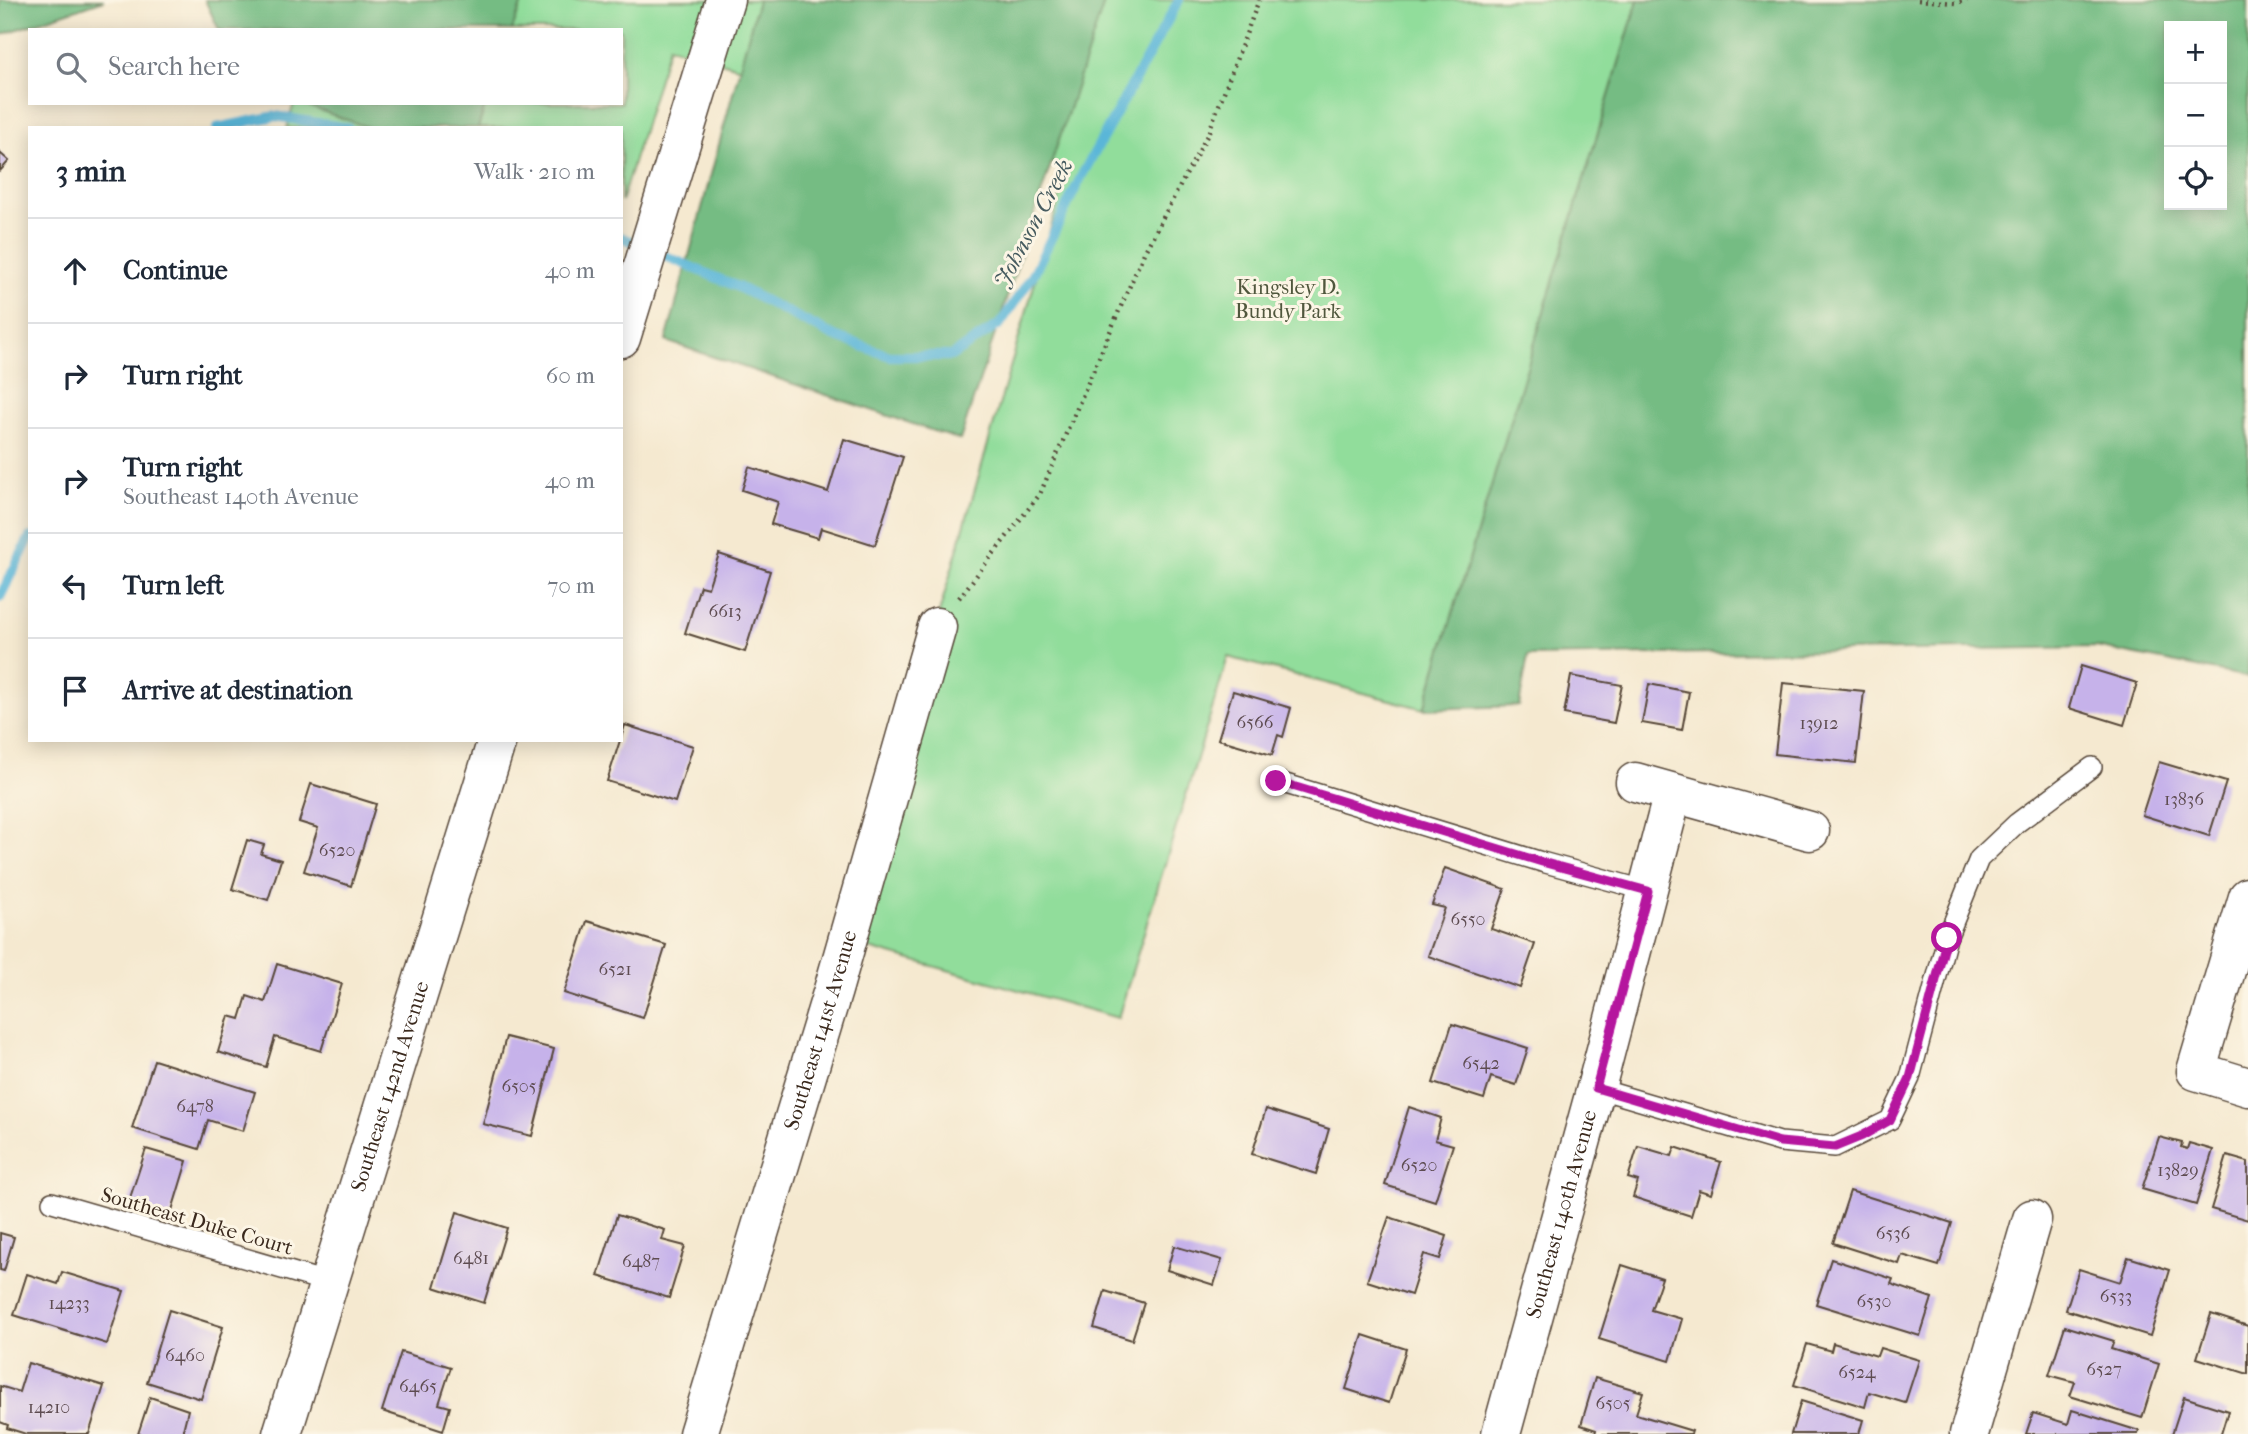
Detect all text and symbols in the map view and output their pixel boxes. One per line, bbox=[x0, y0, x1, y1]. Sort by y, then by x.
map controls bbox=[2164, 21, 2227, 210]
button: + bbox=[2164, 21, 2227, 84]
search box bbox=[28, 28, 623, 105]
icon: search bbox=[52, 48, 90, 86]
text: Search here bbox=[108, 51, 240, 82]
button: − bbox=[2164, 84, 2227, 147]
button: locate bbox=[2164, 147, 2227, 210]
text: 3 min bbox=[56, 154, 126, 189]
water label: Johnson Creek bbox=[988, 154, 1079, 292]
text: Walk · 210 m bbox=[474, 158, 595, 185]
icon: ahead bbox=[56, 252, 94, 290]
text: Continue bbox=[123, 255, 228, 286]
text: 40 m bbox=[545, 257, 595, 284]
park label: Kingsley D. Bundy Park bbox=[1235, 275, 1341, 323]
icon: right bbox=[56, 357, 94, 395]
text: Turn right bbox=[123, 360, 243, 391]
text: 60 m bbox=[546, 362, 595, 389]
text: Turn right bbox=[123, 452, 243, 483]
icon: right bbox=[56, 462, 94, 500]
text: 40 m bbox=[545, 467, 595, 494]
text: Southeast 140th Avenue bbox=[123, 483, 359, 510]
icon: left bbox=[56, 567, 94, 605]
text: Turn left bbox=[123, 570, 224, 601]
text: 70 m bbox=[547, 572, 595, 599]
house number: 6613 bbox=[708, 601, 742, 622]
icon: arrive bbox=[56, 672, 94, 710]
text: Arrive at destination bbox=[123, 675, 353, 706]
house number: 6566 bbox=[1236, 712, 1274, 733]
house number: 13912 bbox=[1800, 713, 1838, 734]
route end bbox=[1260, 765, 1291, 796]
house number: 13836 bbox=[2164, 789, 2204, 810]
house number: 6520 bbox=[319, 840, 355, 861]
house number: 6550 bbox=[1450, 909, 1486, 930]
route start bbox=[1931, 922, 1962, 953]
street label: Southeast 141st Avenue bbox=[779, 928, 861, 1133]
house number: 6521 bbox=[598, 959, 632, 980]
street label: Southeast 142nd Avenue bbox=[346, 978, 434, 1194]
house number: 6542 bbox=[1462, 1053, 1500, 1074]
house number: 6505 bbox=[501, 1076, 537, 1097]
house number: 6478 bbox=[176, 1096, 214, 1117]
street label: Southeast 140th Avenue bbox=[1521, 1107, 1601, 1321]
house number: 6520 bbox=[1401, 1155, 1437, 1176]
house number: 13829 bbox=[2157, 1160, 2199, 1181]
street label: Southeast Duke Court bbox=[98, 1182, 296, 1260]
house number: 6536 bbox=[1876, 1223, 1911, 1244]
house number: 6481 bbox=[453, 1248, 489, 1269]
house number: 6487 bbox=[622, 1251, 660, 1272]
house number: 6533 bbox=[2100, 1286, 2132, 1307]
house number: 6530 bbox=[1857, 1291, 1891, 1312]
house number: 14233 bbox=[48, 1293, 90, 1314]
house number: 6460 bbox=[165, 1345, 205, 1366]
house number: 6527 bbox=[2086, 1359, 2122, 1380]
house number: 6524 bbox=[1838, 1362, 1876, 1383]
house number: 6465 bbox=[399, 1376, 437, 1397]
house number: 6505 bbox=[1595, 1393, 1631, 1414]
house number: 14210 bbox=[28, 1397, 70, 1418]

